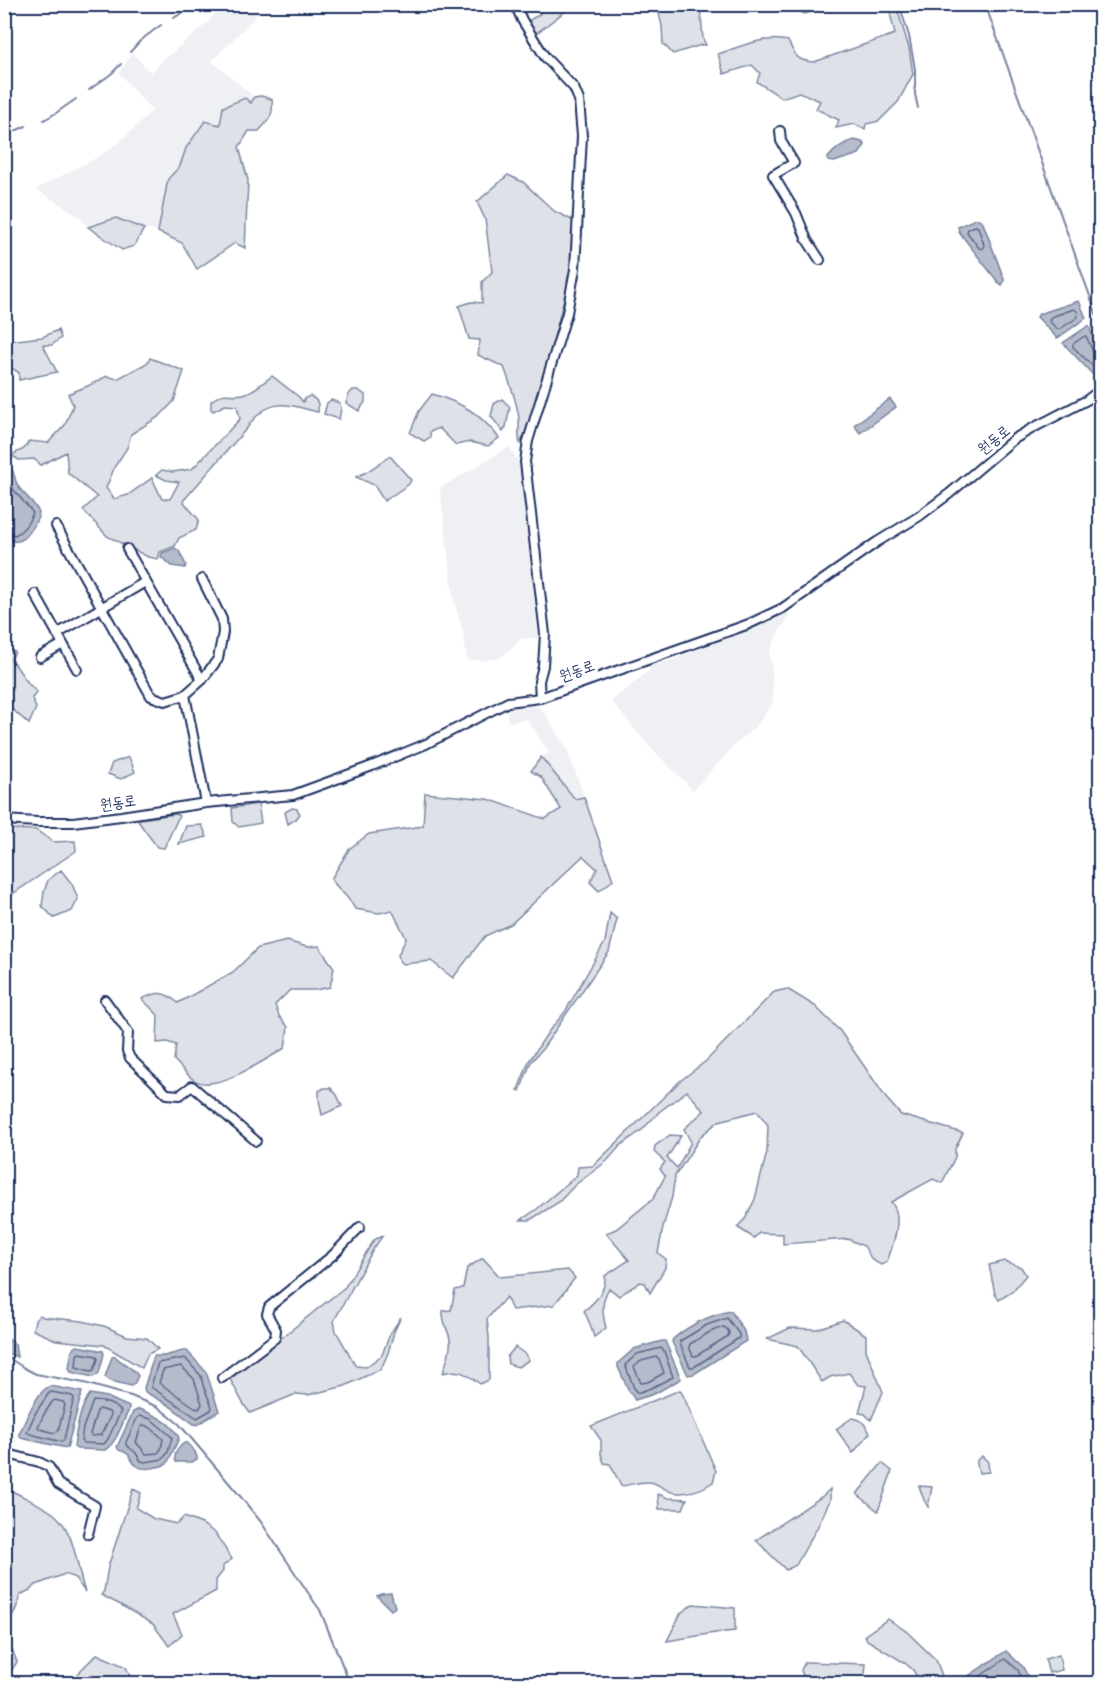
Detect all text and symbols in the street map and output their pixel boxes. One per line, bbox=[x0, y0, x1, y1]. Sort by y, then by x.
street label: 원동로 bbox=[974, 421, 1014, 459]
street label: 원동로 bbox=[557, 656, 597, 686]
street label: 원동로 bbox=[99, 791, 137, 815]

